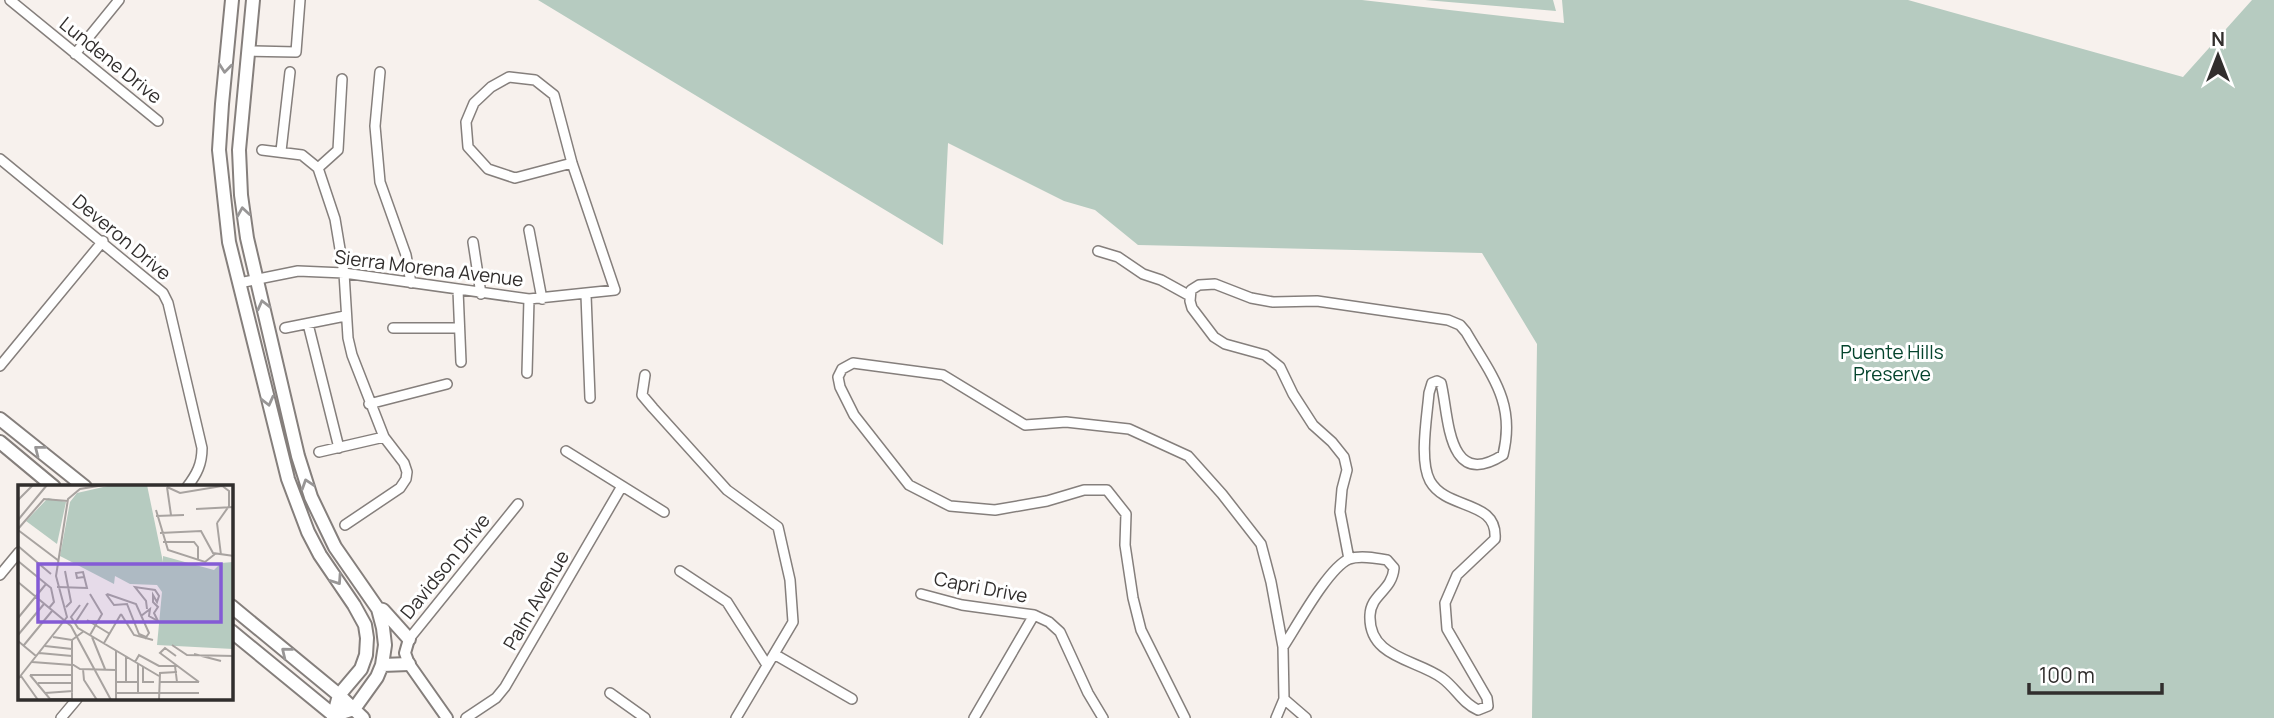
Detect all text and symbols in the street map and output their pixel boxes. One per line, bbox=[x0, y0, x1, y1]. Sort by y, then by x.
street label: Lundene Drive bbox=[54, 11, 168, 109]
north arrow bbox=[2183, 21, 2253, 91]
text: N bbox=[2211, 26, 2225, 52]
one-way arrow bbox=[218, 62, 233, 74]
street label: Deveron Drive bbox=[67, 188, 177, 286]
one-way arrow bbox=[236, 206, 251, 218]
street label: Sierra Morena Avenue bbox=[333, 244, 525, 292]
one-way arrow bbox=[257, 299, 271, 311]
park label: Puente Hills Preserve bbox=[1840, 339, 1944, 387]
one-way arrow bbox=[260, 395, 274, 407]
one-way arrow bbox=[34, 446, 47, 459]
one-way arrow bbox=[301, 478, 316, 490]
inset map bbox=[18, 485, 233, 700]
street label: Davidson Drive bbox=[394, 508, 496, 624]
street label: Palm Avenue bbox=[497, 545, 575, 655]
street label: Capri Drive bbox=[932, 565, 1030, 609]
one-way arrow bbox=[329, 572, 341, 585]
one-way arrow bbox=[282, 648, 295, 660]
scale bar bbox=[2029, 652, 2162, 696]
text: 100 m bbox=[2039, 661, 2095, 689]

